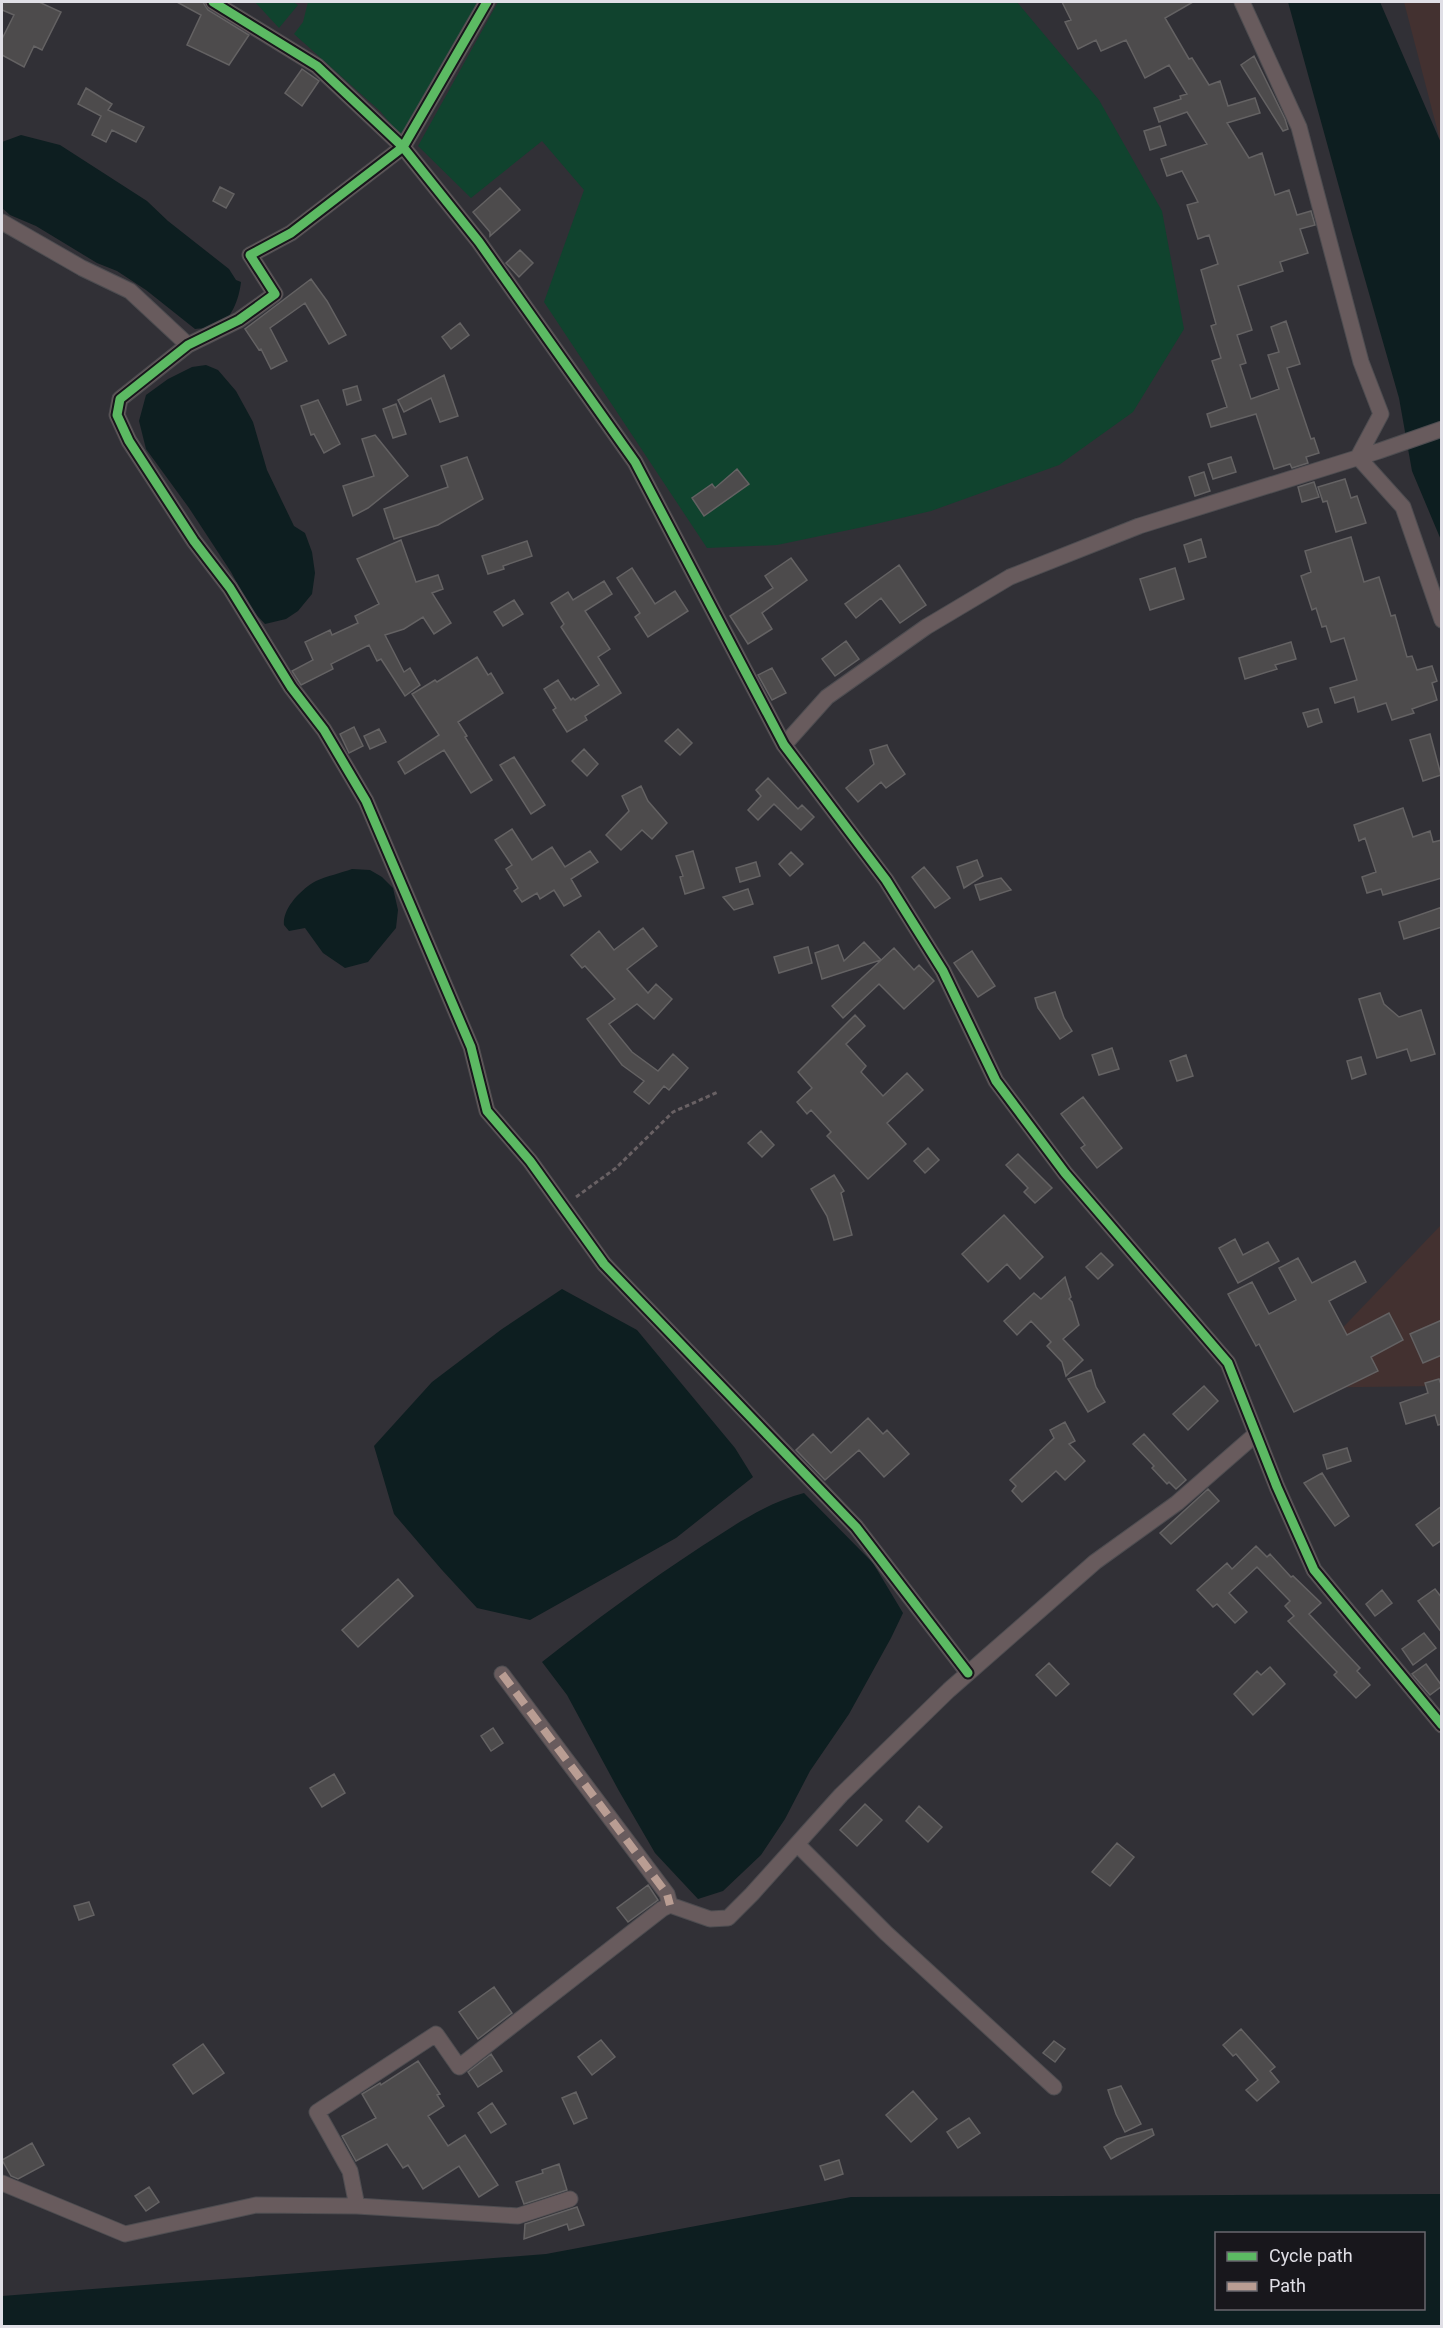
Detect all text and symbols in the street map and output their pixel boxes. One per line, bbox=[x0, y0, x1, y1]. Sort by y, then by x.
legend bbox=[1215, 2232, 1425, 2310]
text: Cycle path bbox=[1269, 2245, 1353, 2266]
text: Path bbox=[1269, 2275, 1306, 2296]

